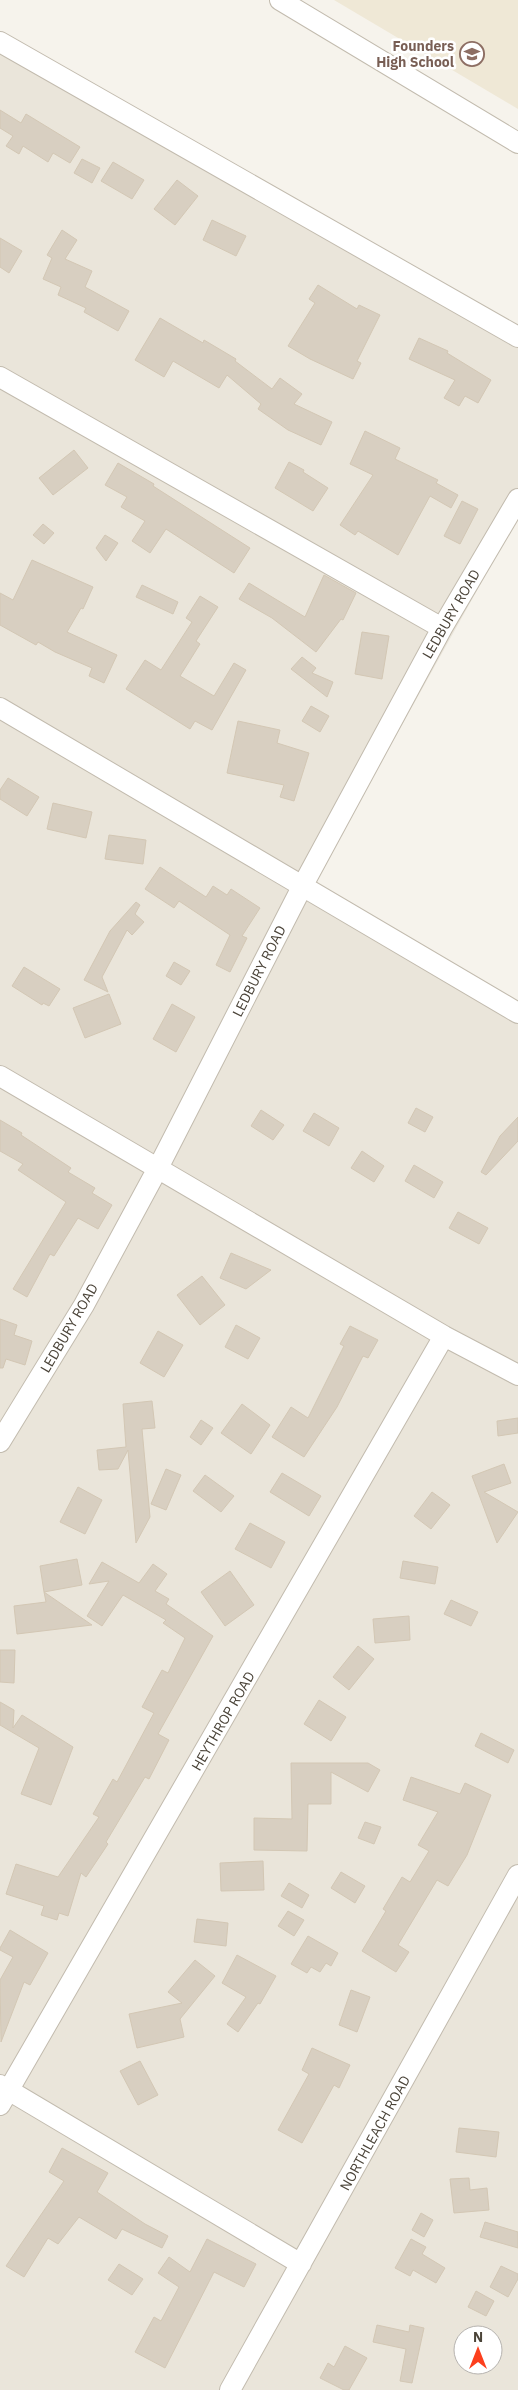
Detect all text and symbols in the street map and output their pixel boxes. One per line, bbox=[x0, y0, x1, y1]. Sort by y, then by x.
place label: Founders High School bbox=[376, 37, 454, 71]
school or university icon: Founders High School bbox=[459, 41, 485, 67]
street label: LEDBURY ROAD bbox=[418, 566, 484, 662]
street label: LEDBURY ROAD bbox=[228, 922, 290, 1020]
street label: LEDBURY ROAD bbox=[36, 1280, 102, 1376]
street label: HEYTHROP ROAD bbox=[187, 1668, 259, 1774]
street label: NORTHLEACH ROAD bbox=[336, 2072, 414, 2194]
north arrow bbox=[453, 2325, 503, 2375]
text: N bbox=[473, 2328, 483, 2346]

